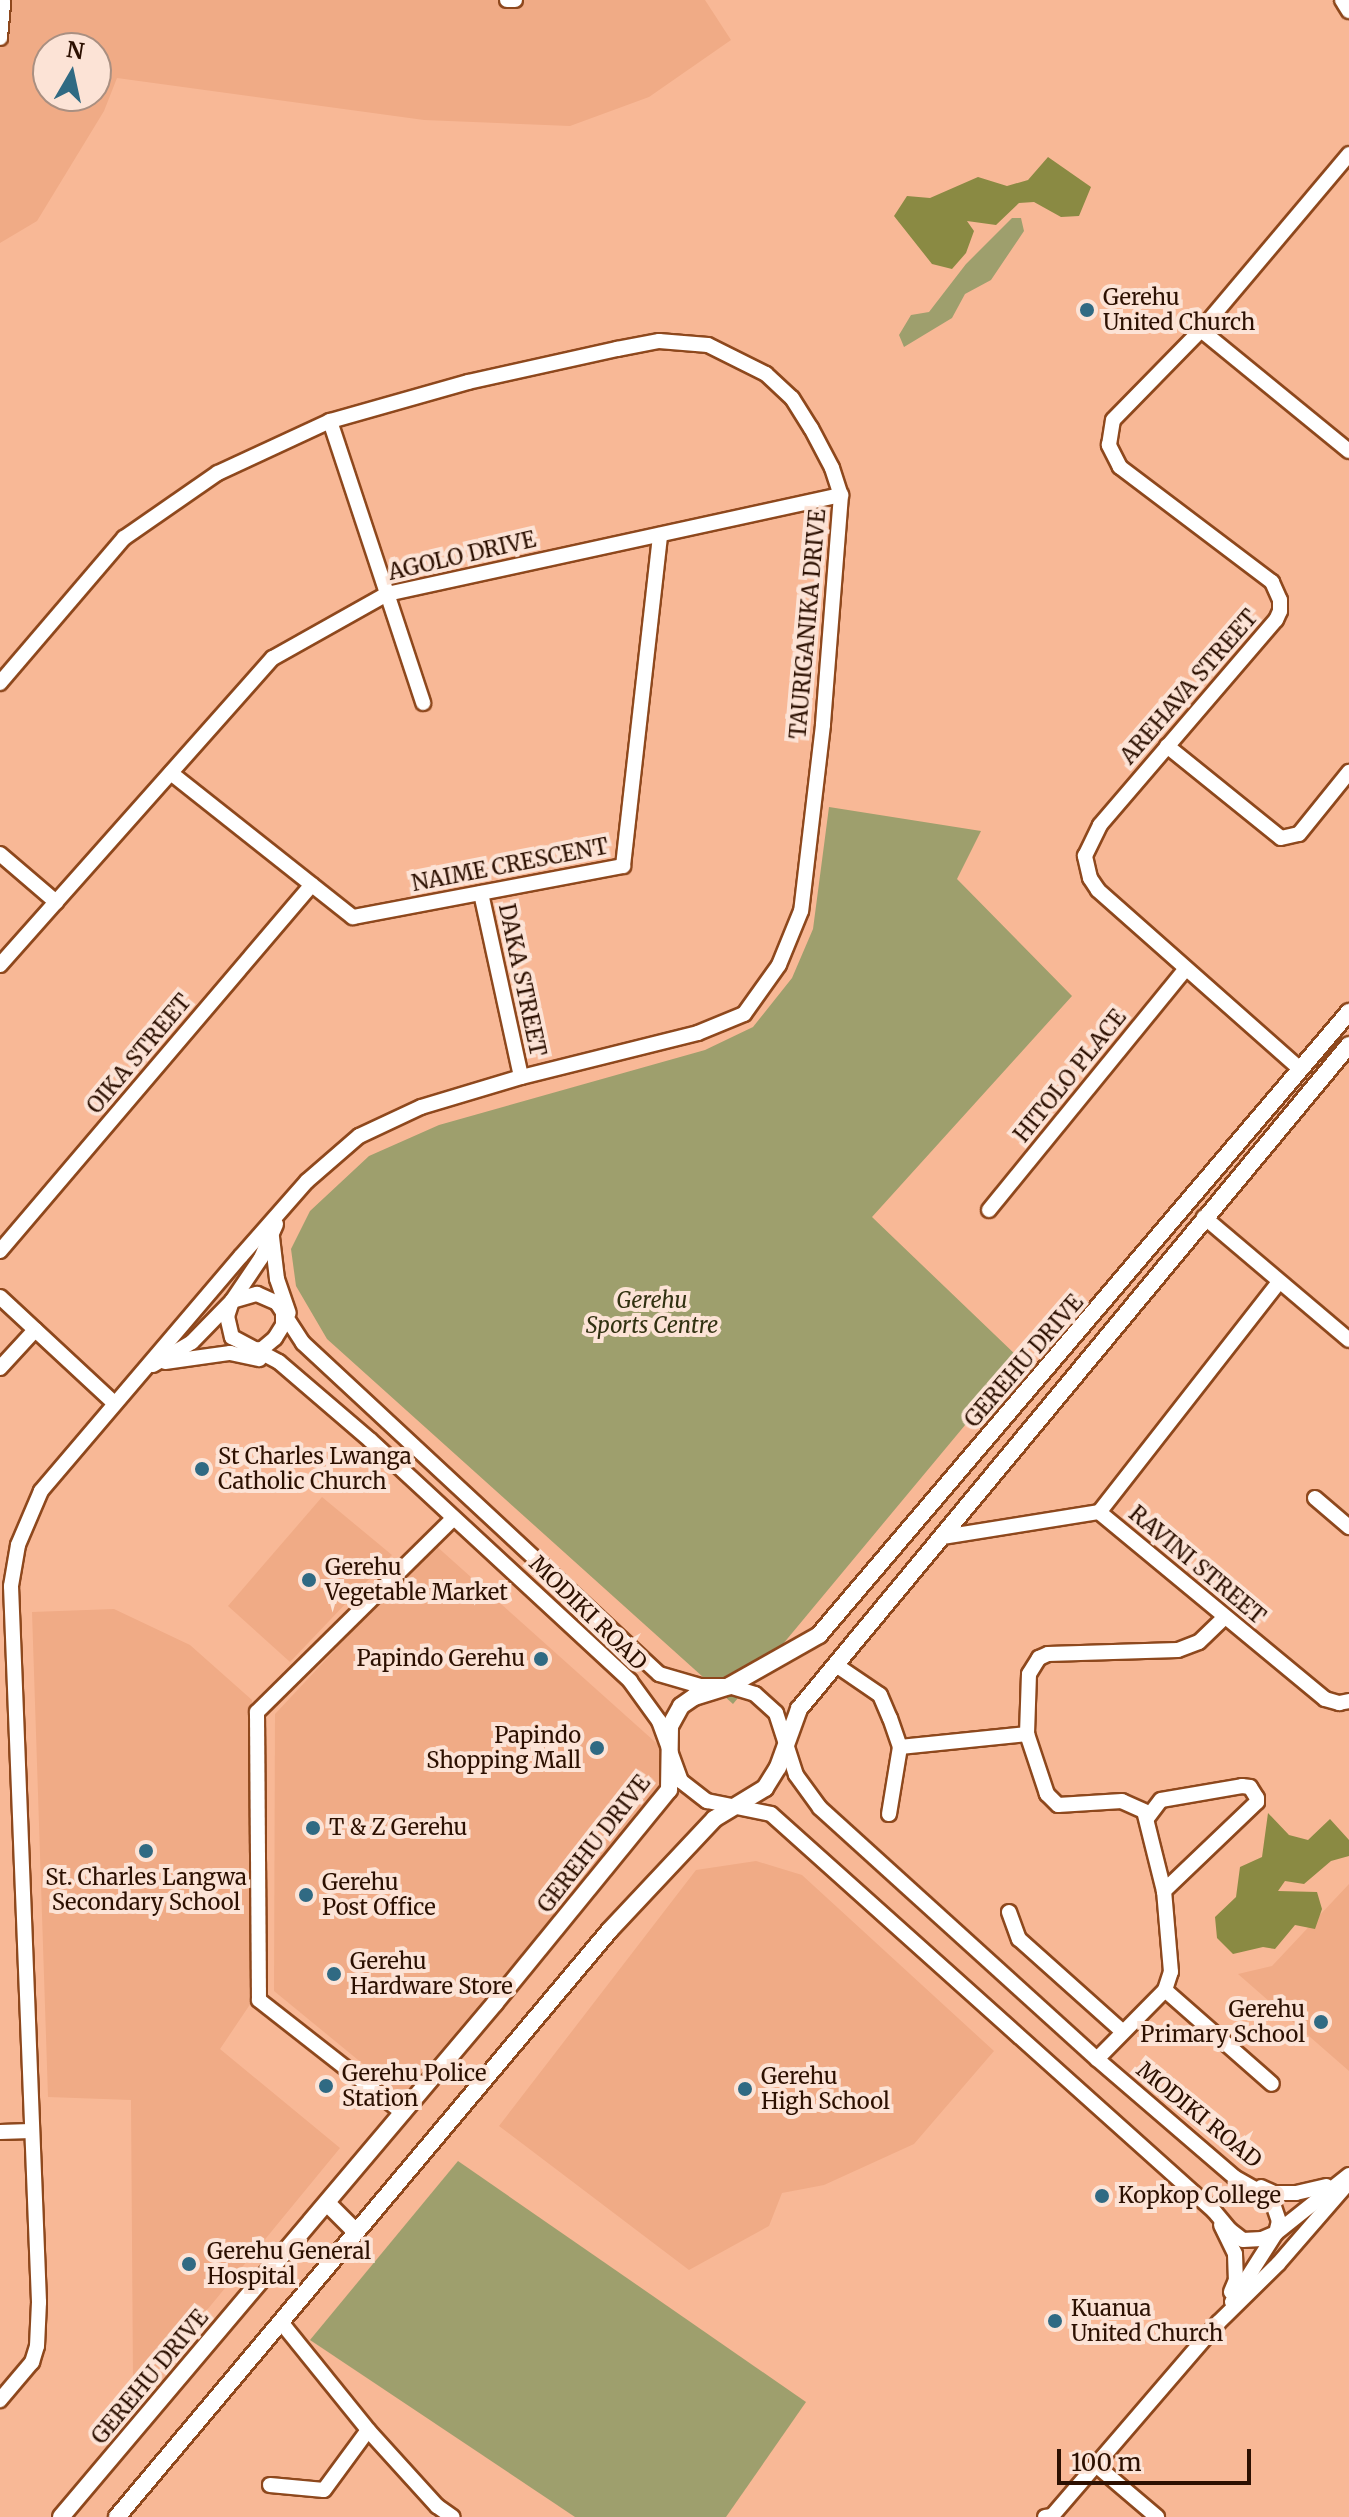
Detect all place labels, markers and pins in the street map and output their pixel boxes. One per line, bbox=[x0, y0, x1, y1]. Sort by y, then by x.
place label: Gerehu United Church bbox=[1103, 284, 1255, 336]
marker: Gerehu United Church bbox=[1078, 301, 1096, 319]
place label: St Charles Lwanga Catholic Church bbox=[218, 1443, 412, 1494]
marker: St Charles Lwanga Catholic Church bbox=[193, 1460, 211, 1478]
place label: Gerehu Vegetable Market bbox=[325, 1554, 508, 1606]
marker: Gerehu Vegetable Market bbox=[300, 1571, 318, 1589]
place label: Papindo Gerehu bbox=[357, 1646, 525, 1672]
marker: Papindo Gerehu bbox=[532, 1650, 550, 1668]
place label: Papindo Shopping Mall bbox=[426, 1722, 581, 1774]
marker: Papindo Shopping Mall bbox=[588, 1739, 606, 1757]
place label: T & Z Gerehu bbox=[329, 1815, 467, 1841]
marker: T & Z Gerehu bbox=[304, 1819, 322, 1837]
marker: St. Charles Langwa Secondary School bbox=[137, 1842, 155, 1860]
place label: St. Charles Langwa Secondary School bbox=[45, 1864, 247, 1916]
place label: Gerehu Post Office bbox=[322, 1869, 436, 1920]
marker: Gerehu Post Office bbox=[297, 1886, 315, 1904]
place label: Gerehu Hardware Store bbox=[350, 1948, 513, 2000]
marker: Gerehu Hardware Store bbox=[325, 1965, 343, 1983]
place label: Gerehu Primary School bbox=[1140, 1996, 1305, 2048]
marker: Gerehu Primary School bbox=[1312, 2013, 1330, 2031]
place label: Gerehu Police Station bbox=[342, 2060, 486, 2112]
place label: Gerehu High School bbox=[761, 2063, 890, 2114]
marker: Gerehu Police Station bbox=[317, 2077, 335, 2095]
marker: Gerehu High School bbox=[736, 2080, 754, 2098]
place label: Kopkop College bbox=[1118, 2183, 1281, 2209]
marker: Kopkop College bbox=[1093, 2187, 1111, 2205]
place label: Gerehu General Hospital bbox=[207, 2238, 371, 2290]
marker: Gerehu General Hospital bbox=[178, 2253, 200, 2275]
place label: Kuanua United Church bbox=[1071, 2295, 1223, 2346]
marker: Kuanua United Church bbox=[1046, 2312, 1064, 2330]

